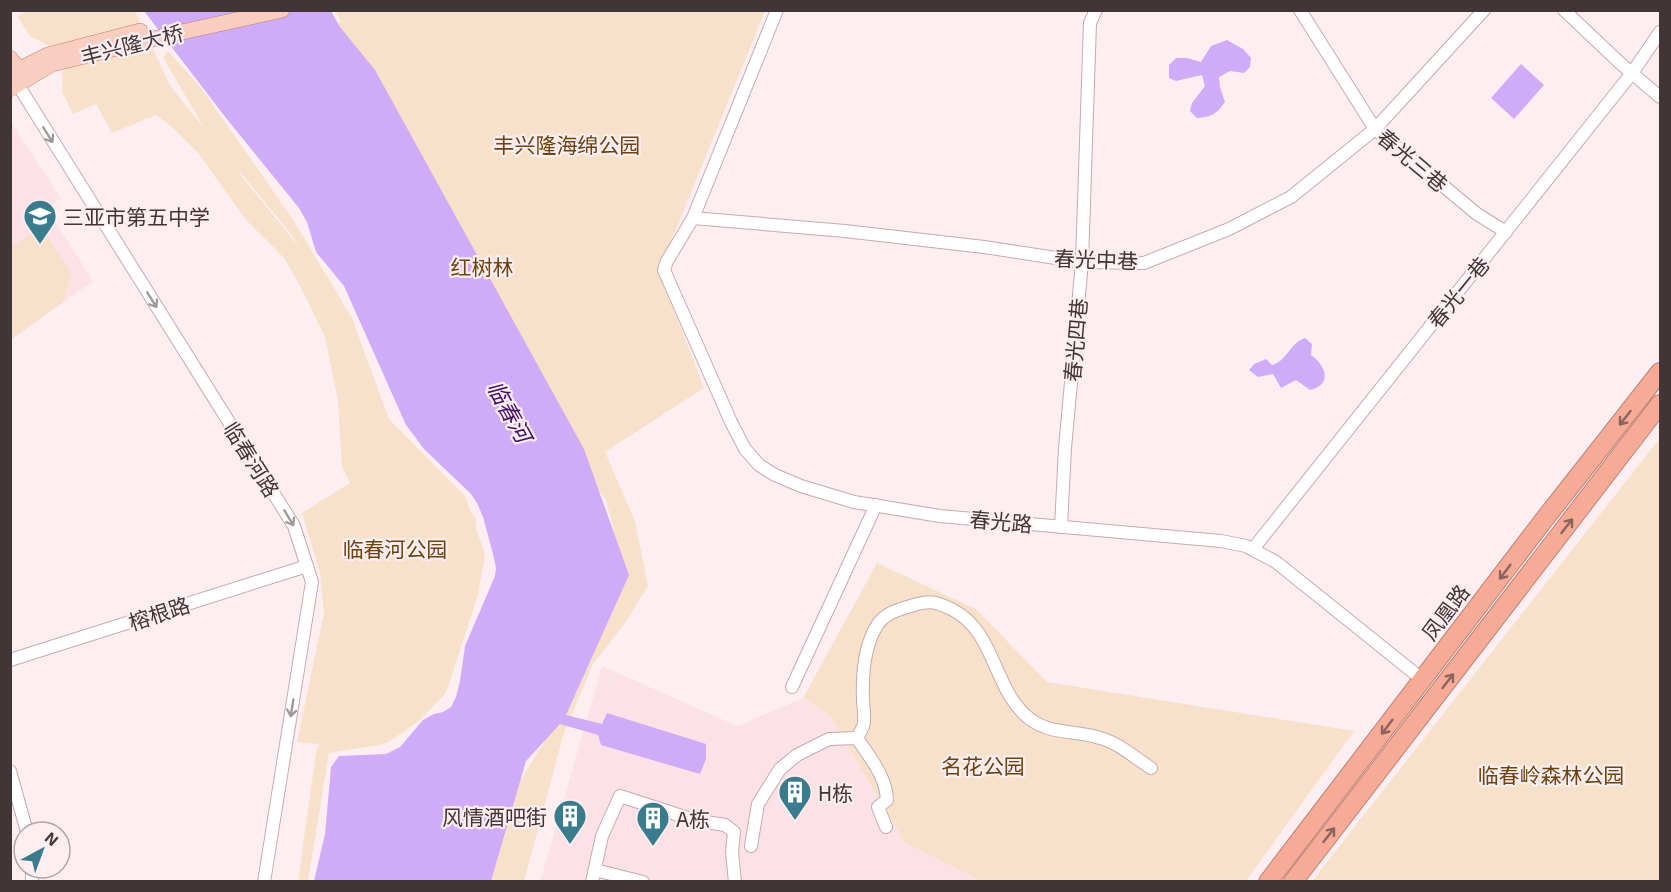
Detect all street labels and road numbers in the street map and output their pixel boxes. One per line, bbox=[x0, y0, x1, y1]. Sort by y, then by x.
street label: 丰兴隆大桥 bbox=[78, 19, 186, 69]
street label: 春光三巷 bbox=[1373, 123, 1453, 197]
street label: 春光中巷 bbox=[1054, 245, 1138, 273]
street label: 春光一巷 bbox=[1422, 251, 1494, 333]
street label: 春光四巷 bbox=[1059, 297, 1091, 383]
street label: 临春河路 bbox=[219, 417, 285, 501]
street label: 春光路 bbox=[969, 506, 1033, 536]
street label: 凤凰路 bbox=[1416, 579, 1474, 645]
street label: 榕根路 bbox=[125, 591, 193, 635]

